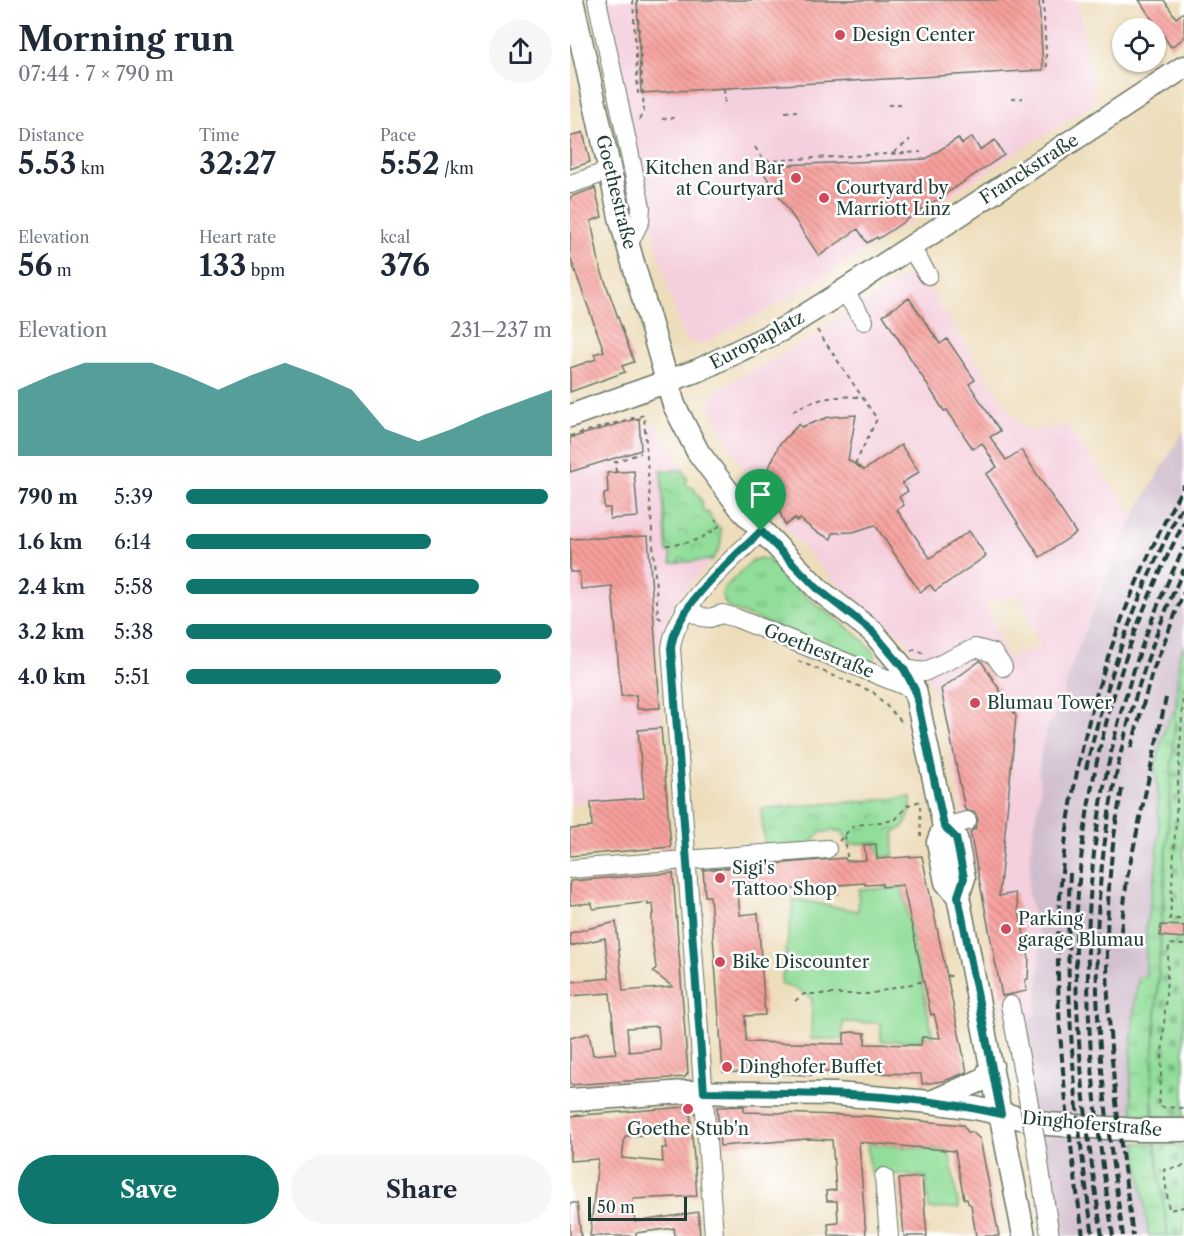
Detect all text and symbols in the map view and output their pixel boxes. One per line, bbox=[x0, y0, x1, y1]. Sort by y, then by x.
map controls bbox=[1112, 18, 1166, 72]
button: locate bbox=[1112, 18, 1166, 72]
text: Morning run bbox=[18, 19, 234, 60]
button: share bbox=[489, 20, 552, 83]
place label: Design Center bbox=[852, 24, 975, 46]
marker: Design Center bbox=[833, 28, 847, 42]
text: 07:44 · 7 × 790 m bbox=[18, 62, 174, 86]
text: Distance bbox=[18, 125, 84, 145]
text: Time bbox=[199, 125, 239, 145]
text: Pace bbox=[380, 125, 416, 145]
street label: Franckstraße bbox=[975, 129, 1083, 209]
street label: Goethestraße bbox=[591, 133, 641, 251]
text: 5.53 bbox=[18, 145, 76, 182]
text: 32:27 bbox=[199, 145, 276, 182]
text: 5:52 bbox=[380, 145, 440, 182]
place label: Kitchen and Bar at Courtyard bbox=[645, 157, 784, 200]
text: km bbox=[76, 158, 105, 178]
text: /km bbox=[440, 158, 474, 178]
marker: Kitchen and Bar at Courtyard bbox=[789, 171, 803, 185]
place label: Courtyard by Marriott Linz bbox=[836, 177, 951, 220]
marker: Courtyard by Marriott Linz bbox=[817, 191, 831, 205]
text: Elevation bbox=[18, 227, 89, 247]
text: Heart rate bbox=[199, 227, 276, 247]
text: kcal bbox=[380, 227, 410, 247]
text: 56 bbox=[18, 247, 53, 284]
text: 133 bbox=[199, 247, 246, 284]
text: 376 bbox=[380, 247, 430, 284]
text: m bbox=[53, 260, 72, 280]
text: bpm bbox=[246, 260, 285, 280]
street label: Europaplatz bbox=[706, 306, 808, 374]
text: Elevation bbox=[18, 318, 107, 342]
text: 231–237 m bbox=[450, 318, 552, 342]
pin bbox=[735, 469, 786, 531]
icon: arrive bbox=[744, 478, 777, 511]
text: 790 m bbox=[18, 485, 78, 509]
text: 5:39 bbox=[114, 485, 153, 509]
text: 1.6 km bbox=[18, 530, 83, 554]
text: 6:14 bbox=[114, 530, 151, 554]
text: 2.4 km bbox=[18, 575, 85, 599]
text: 5:58 bbox=[114, 575, 153, 599]
street label: Goethestraße bbox=[761, 619, 877, 683]
text: 3.2 km bbox=[18, 620, 85, 644]
text: 5:38 bbox=[114, 620, 153, 644]
text: 4.0 km bbox=[18, 665, 86, 689]
text: 5:51 bbox=[114, 665, 150, 689]
place label: Blumau Tower bbox=[987, 692, 1112, 714]
marker: Blumau Tower bbox=[968, 696, 982, 710]
place label: Sigi's Tattoo Shop bbox=[732, 857, 837, 900]
marker: Sigi's Tattoo Shop bbox=[713, 871, 727, 885]
place label: Parking garage Blumau bbox=[1018, 908, 1144, 951]
marker: Parking garage Blumau bbox=[999, 922, 1013, 936]
place label: Bike Discounter bbox=[732, 951, 870, 973]
marker: Bike Discounter bbox=[713, 955, 727, 969]
place label: Dinghofer Buffet bbox=[739, 1056, 883, 1078]
marker: Dinghofer Buffet bbox=[720, 1060, 734, 1074]
marker: Goethe Stub'n bbox=[681, 1102, 695, 1116]
street label: Dinghoferstraße bbox=[1021, 1107, 1163, 1141]
place label: Goethe Stub'n bbox=[627, 1118, 749, 1140]
button: Save bbox=[18, 1155, 279, 1224]
button: Share bbox=[291, 1155, 552, 1224]
scale bar bbox=[588, 1194, 687, 1222]
text: 50 m bbox=[597, 1197, 635, 1217]

